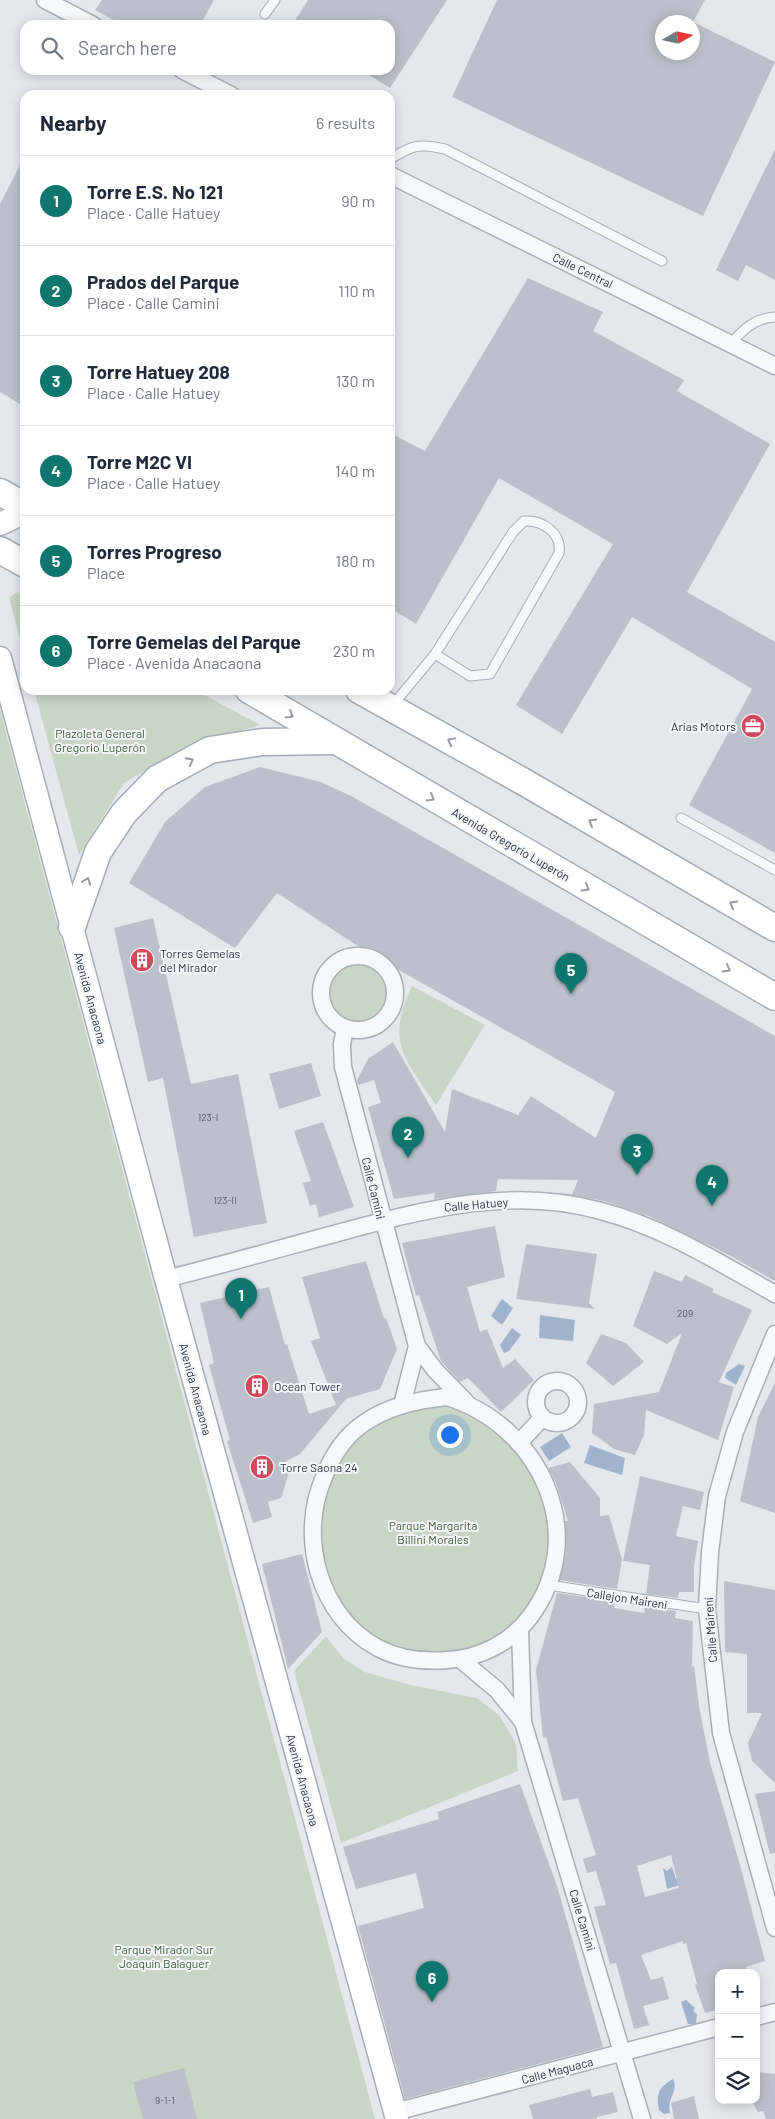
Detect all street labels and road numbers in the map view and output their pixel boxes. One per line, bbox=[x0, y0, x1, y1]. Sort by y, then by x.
street label: Calle Central bbox=[551, 249, 615, 291]
street label: Avenida Gregorio Luperón bbox=[449, 804, 573, 884]
street label: Avenida Anacaona bbox=[72, 950, 110, 1046]
street label: Calle Camini bbox=[360, 1155, 388, 1221]
street label: Calle Hatuey bbox=[443, 1194, 509, 1214]
street label: Avenida Anacaona bbox=[177, 1341, 215, 1437]
street label: Callejon Mairení bbox=[586, 1585, 669, 1611]
street label: Calle Mairení bbox=[701, 1597, 719, 1663]
street label: Avenida Anacaona bbox=[284, 1732, 322, 1828]
street label: Calle Camini bbox=[567, 1888, 599, 1952]
street label: Calle Maguaca bbox=[520, 2054, 594, 2086]

